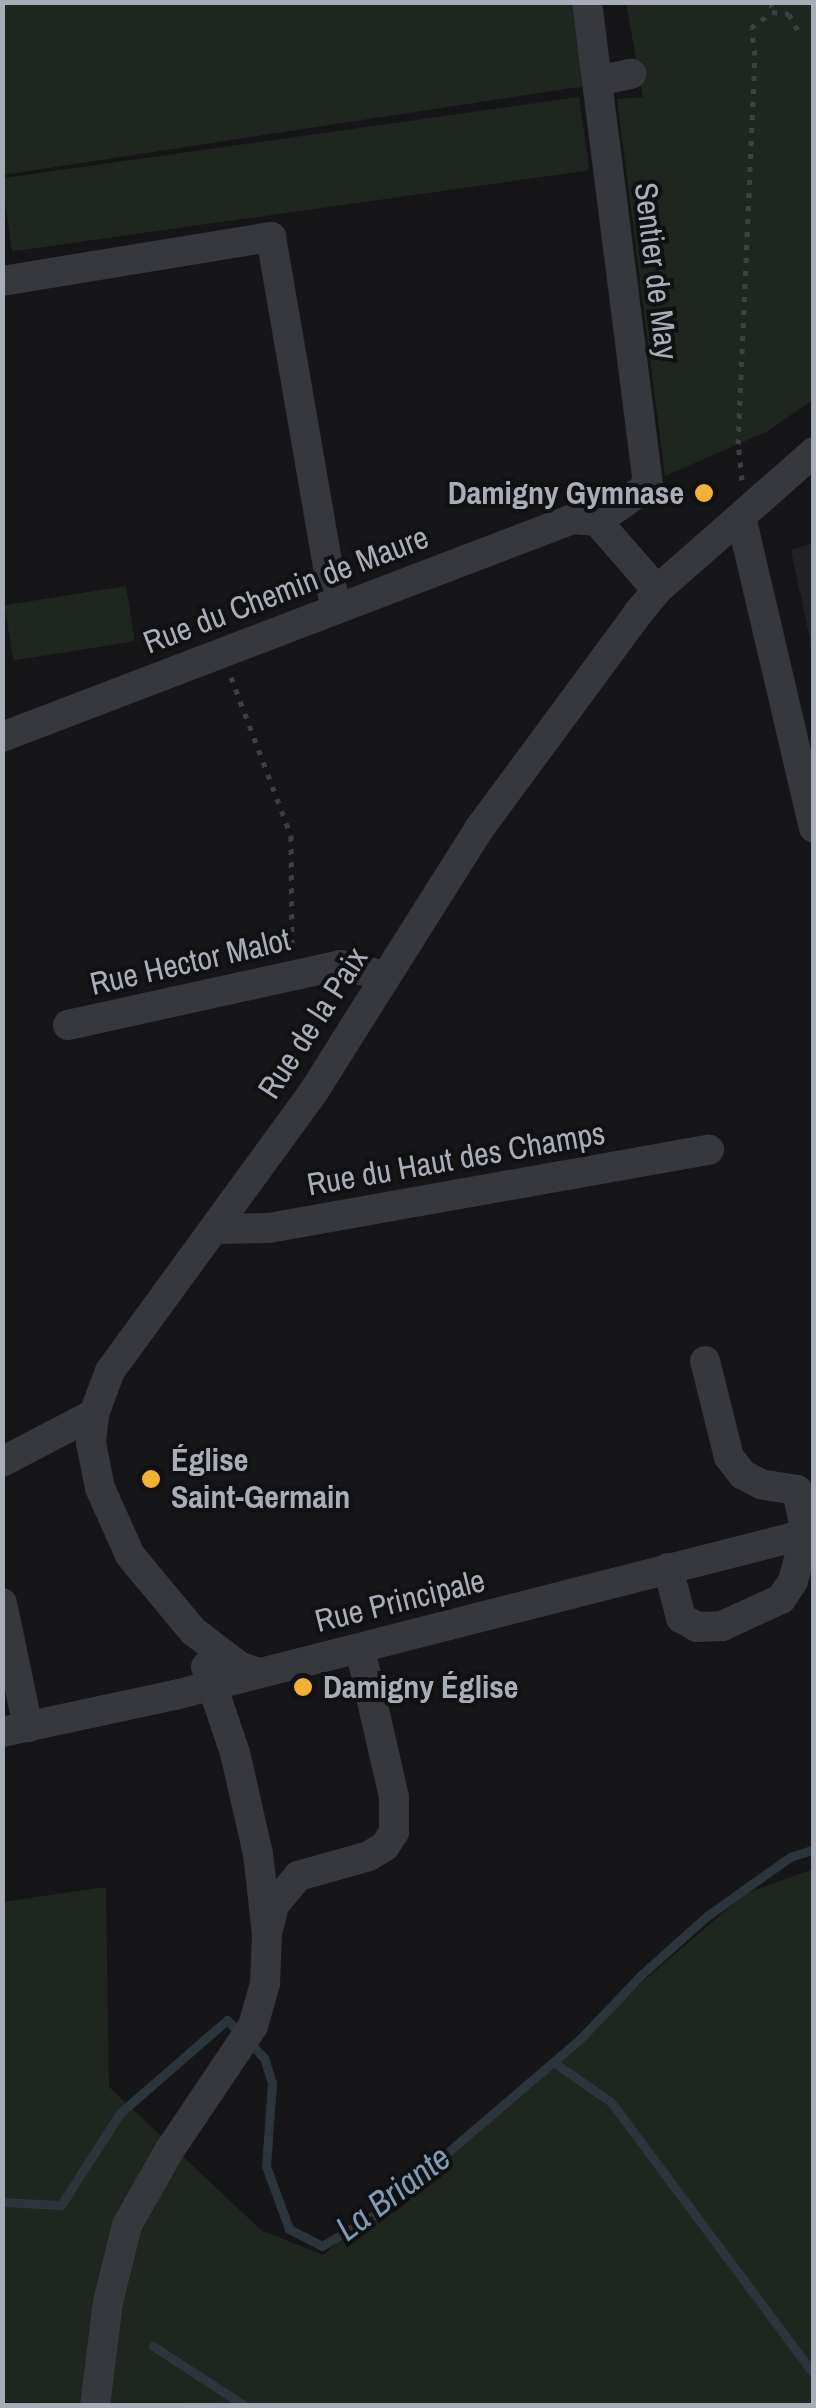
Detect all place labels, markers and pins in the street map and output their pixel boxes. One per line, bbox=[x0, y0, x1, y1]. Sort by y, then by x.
place label: Damigny Gymnase bbox=[448, 474, 684, 512]
marker: Damigny Gymnase bbox=[693, 482, 715, 504]
place label: Église Saint-Germain bbox=[171, 1442, 350, 1517]
marker: Église Saint-Germain bbox=[140, 1468, 162, 1490]
place label: Damigny Église bbox=[323, 1668, 518, 1706]
marker: Damigny Église bbox=[292, 1676, 314, 1698]

